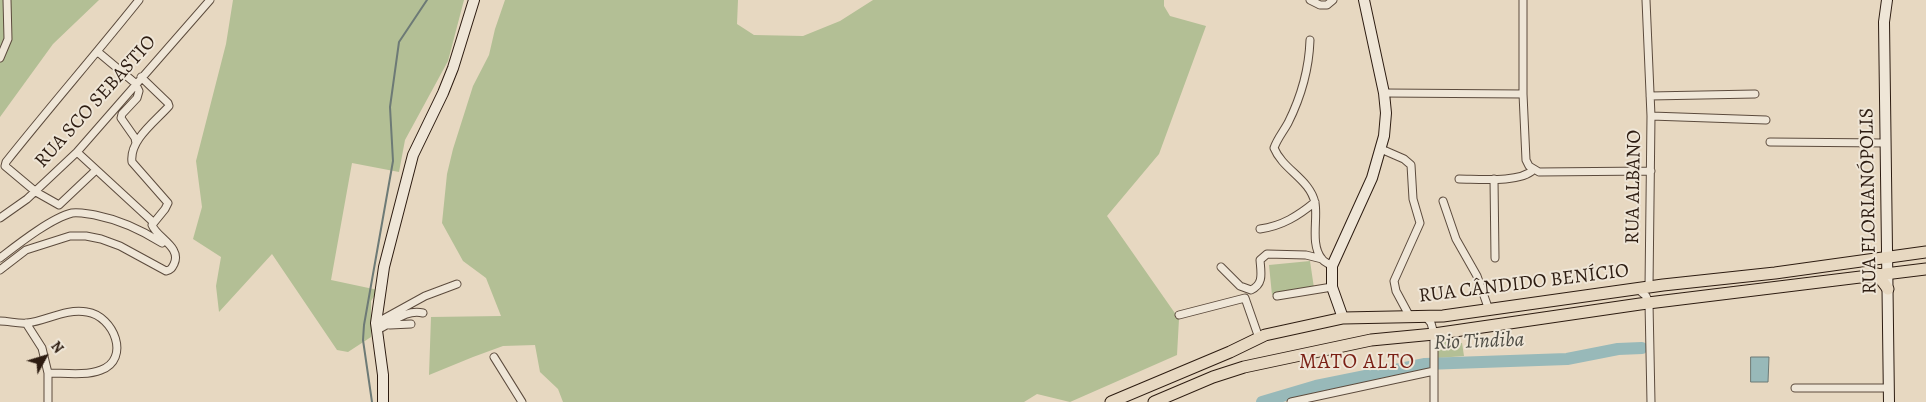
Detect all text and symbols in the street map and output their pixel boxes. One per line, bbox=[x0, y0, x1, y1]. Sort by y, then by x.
street label: RUA SCO SEBASTIO bbox=[30, 31, 162, 173]
street label: RUA FLORIANÓPOLIS bbox=[1855, 107, 1883, 295]
street label: RUA ALBANO bbox=[1621, 130, 1647, 244]
street label: RUA CÂNDIDO BENÍCIO bbox=[1418, 259, 1630, 309]
water label: Rio Tindiba bbox=[1433, 328, 1525, 356]
north arrow bbox=[20, 332, 70, 382]
text: N bbox=[46, 337, 68, 357]
district label: MATO ALTO bbox=[1298, 350, 1416, 376]

